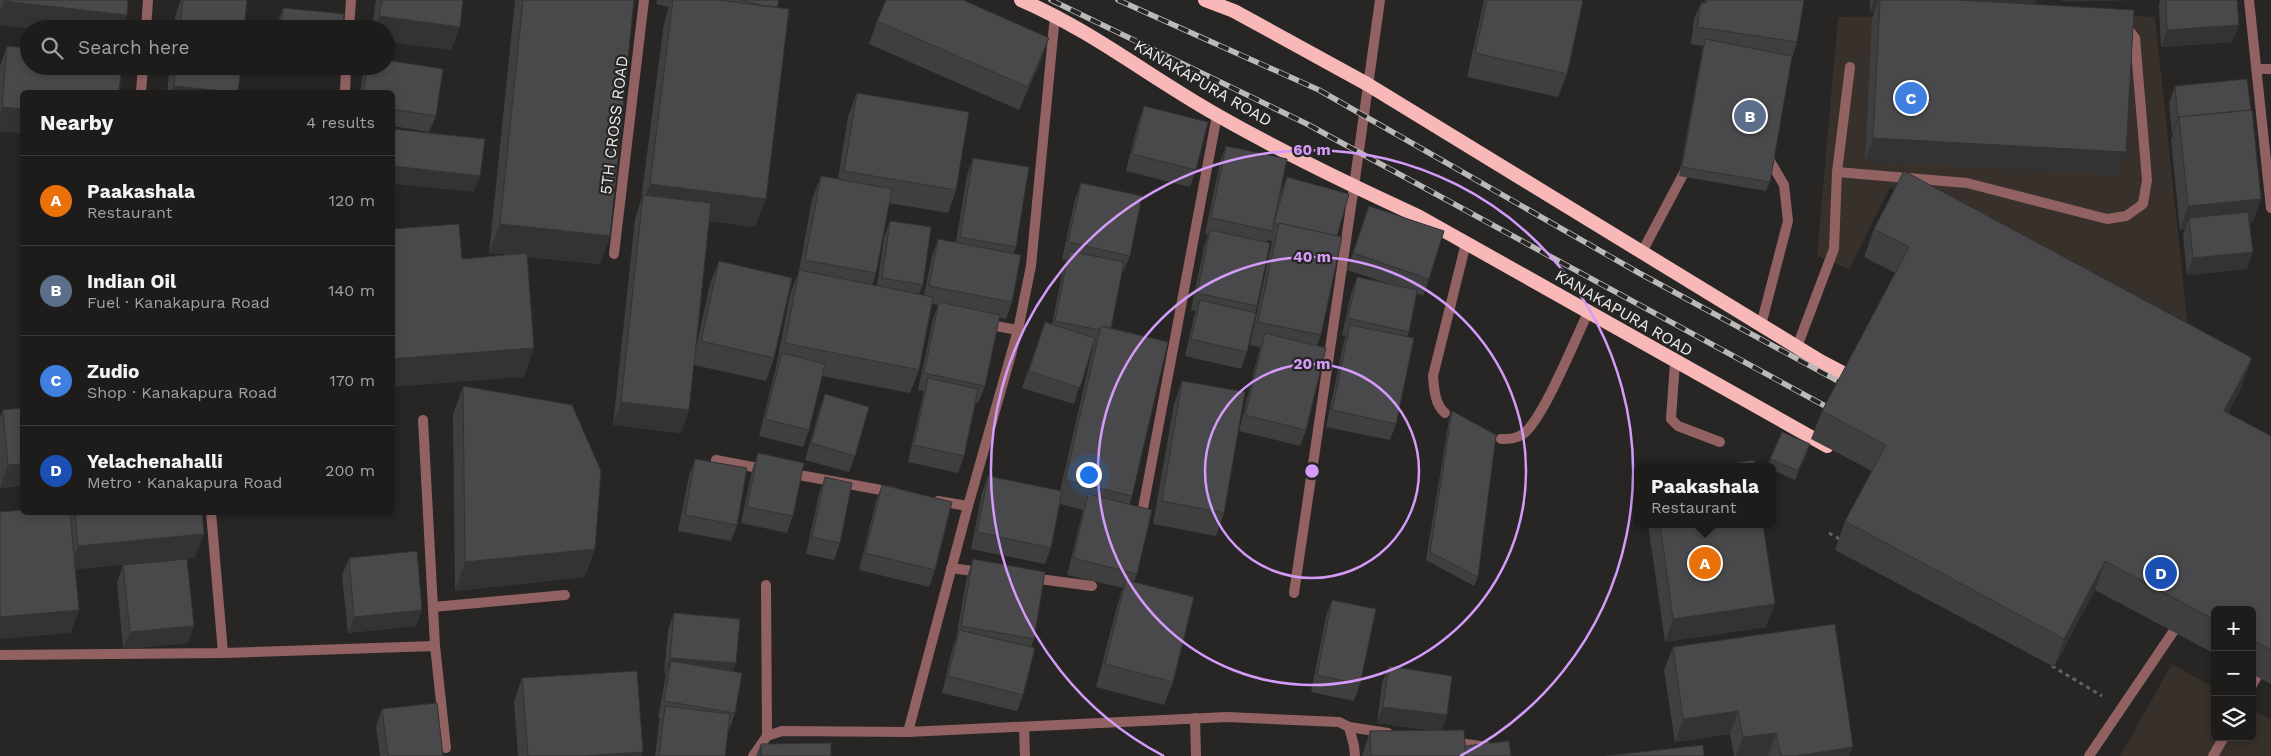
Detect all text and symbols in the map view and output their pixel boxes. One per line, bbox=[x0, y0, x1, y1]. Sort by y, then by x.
search box bbox=[20, 20, 395, 75]
icon: search bbox=[38, 34, 66, 62]
text: Search here bbox=[78, 36, 189, 59]
street label: KANAKAPURA ROAD bbox=[1131, 36, 1275, 130]
street label: 5TH CROSS ROAD bbox=[596, 54, 632, 196]
pin: C bbox=[1895, 79, 1927, 117]
pin: B bbox=[1734, 97, 1766, 135]
text: Nearby bbox=[40, 110, 113, 135]
text: 4 results bbox=[306, 113, 375, 132]
text: 60 m bbox=[1293, 141, 1331, 159]
text: Paakashala bbox=[87, 180, 195, 203]
text: A bbox=[51, 191, 61, 210]
text: 120 m bbox=[329, 191, 375, 210]
text: Restaurant bbox=[87, 203, 173, 222]
text: 40 m bbox=[1293, 248, 1331, 266]
street label: KANAKAPURA ROAD bbox=[1552, 266, 1696, 360]
text: Indian Oil bbox=[87, 270, 176, 293]
text: B bbox=[51, 281, 61, 300]
text: 140 m bbox=[328, 281, 375, 300]
text: Fuel · Kanakapura Road bbox=[87, 293, 270, 312]
text: 20 m bbox=[1293, 355, 1331, 373]
text: Zudio bbox=[87, 360, 140, 383]
text: C bbox=[51, 371, 61, 390]
text: 170 m bbox=[329, 371, 375, 390]
text: Shop · Kanakapura Road bbox=[87, 383, 277, 402]
text: Yelachenahalli bbox=[87, 450, 223, 473]
text: D bbox=[50, 461, 62, 480]
text: 200 m bbox=[325, 461, 375, 480]
your location bbox=[1076, 462, 1102, 488]
centre of rings bbox=[1303, 462, 1321, 480]
popup bbox=[1634, 463, 1776, 528]
text: Metro · Kanakapura Road bbox=[87, 473, 282, 492]
text: Paakashala bbox=[1651, 475, 1759, 498]
text: Restaurant bbox=[1651, 498, 1737, 517]
pin: A bbox=[1689, 544, 1721, 582]
pin: D bbox=[2145, 554, 2177, 592]
map controls bbox=[2211, 606, 2256, 741]
button: + bbox=[2211, 606, 2256, 651]
button: − bbox=[2211, 651, 2256, 696]
button: layers bbox=[2211, 696, 2256, 741]

